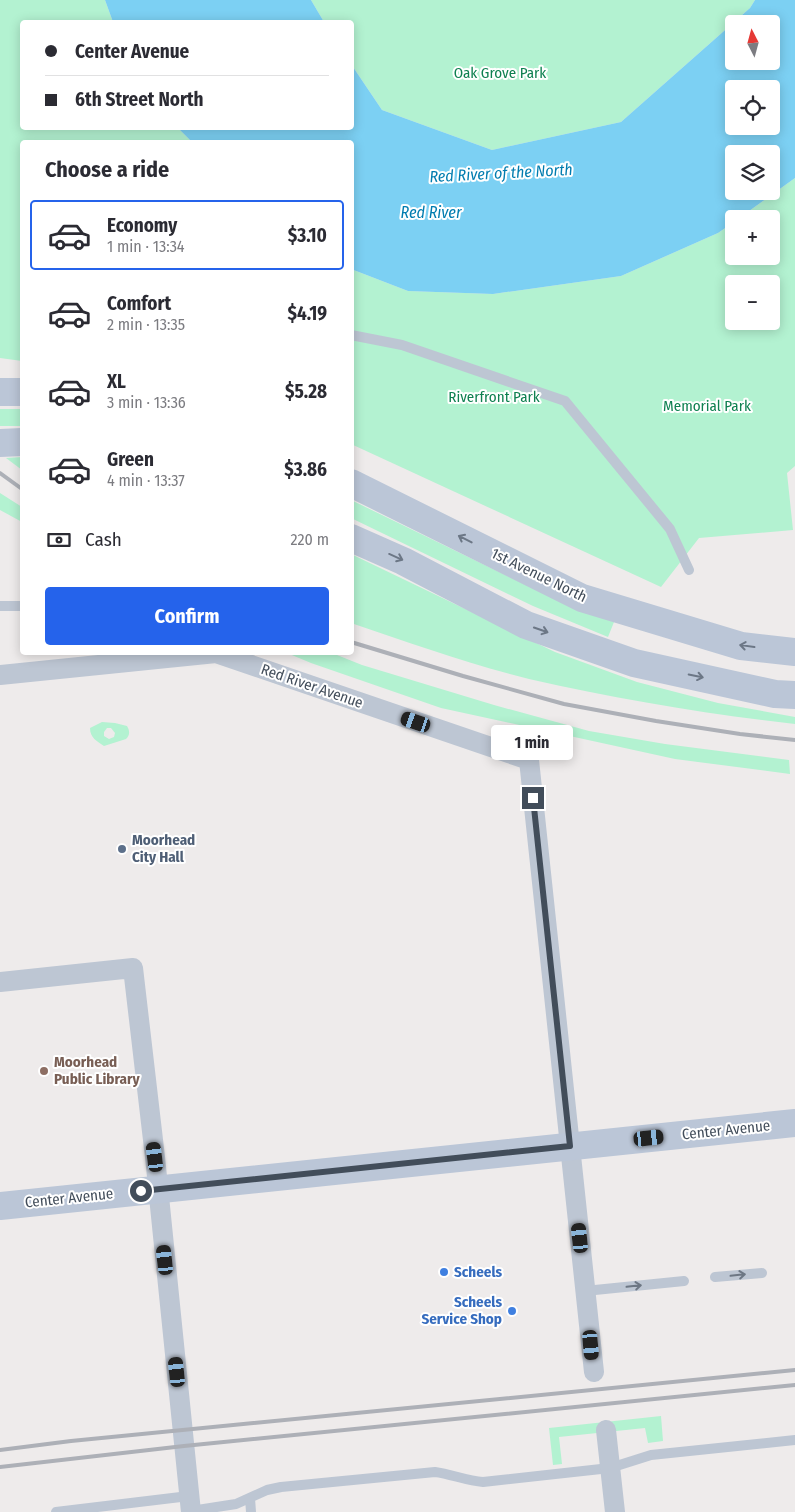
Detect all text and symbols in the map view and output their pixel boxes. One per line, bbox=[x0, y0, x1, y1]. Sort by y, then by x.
north arrow bbox=[725, 15, 780, 70]
map controls bbox=[725, 15, 780, 330]
text: Center Avenue bbox=[75, 40, 189, 63]
park label: Oak Grove Park bbox=[454, 64, 546, 82]
button: locate bbox=[725, 80, 780, 135]
text: 6th Street North bbox=[75, 88, 204, 111]
button: layers bbox=[725, 145, 780, 200]
text: Choose a ride bbox=[45, 156, 169, 183]
water label: Red River of the North bbox=[429, 160, 573, 186]
water label: Red River bbox=[401, 203, 462, 222]
button: + bbox=[725, 210, 780, 265]
icon: car bbox=[47, 213, 92, 258]
text: Economy bbox=[107, 214, 177, 237]
text: $3.10 bbox=[288, 224, 327, 247]
text: 1 min · 13:34 bbox=[107, 237, 185, 256]
button: − bbox=[725, 275, 780, 330]
icon: car bbox=[47, 291, 92, 336]
text: Comfort bbox=[107, 292, 171, 315]
text: $4.19 bbox=[287, 302, 327, 325]
text: 2 min · 13:35 bbox=[107, 315, 185, 334]
icon: car bbox=[47, 369, 92, 414]
text: XL bbox=[107, 370, 126, 393]
text: $5.28 bbox=[285, 380, 327, 403]
park label: Riverfront Park bbox=[448, 388, 540, 406]
text: 3 min · 13:36 bbox=[107, 393, 186, 412]
park label: Memorial Park bbox=[663, 397, 751, 415]
icon: car bbox=[47, 447, 92, 492]
text: Green bbox=[107, 448, 154, 471]
text: $3.86 bbox=[284, 458, 327, 481]
text: 4 min · 13:37 bbox=[107, 471, 185, 490]
icon: cash bbox=[45, 526, 73, 554]
text: Cash bbox=[85, 528, 122, 551]
text: 220 m bbox=[290, 530, 329, 549]
one-way arrow bbox=[458, 534, 473, 544]
street label: 1st Avenue North bbox=[488, 544, 590, 606]
one-way arrow bbox=[388, 553, 403, 563]
button: Confirm bbox=[45, 587, 329, 645]
one-way arrow bbox=[533, 626, 548, 635]
one-way arrow bbox=[739, 641, 755, 651]
street label: Red River Avenue bbox=[259, 660, 365, 712]
one-way arrow bbox=[688, 672, 704, 681]
car bbox=[399, 710, 432, 734]
callout: 1 min bbox=[492, 726, 574, 760]
text: 1 min bbox=[515, 733, 549, 752]
route end bbox=[522, 787, 544, 809]
place label: Moorhead City Hall bbox=[132, 831, 195, 866]
marker: Moorhead City Hall bbox=[116, 843, 128, 855]
place label: Moorhead Public Library bbox=[54, 1053, 140, 1088]
marker: Moorhead Public Library bbox=[38, 1065, 50, 1077]
street label: Center Avenue bbox=[681, 1116, 771, 1144]
car bbox=[633, 1129, 664, 1147]
car bbox=[145, 1141, 164, 1173]
route start bbox=[130, 1180, 152, 1202]
street label: Center Avenue bbox=[24, 1184, 114, 1212]
car bbox=[570, 1222, 589, 1254]
car bbox=[155, 1244, 174, 1276]
place label: Scheels bbox=[454, 1263, 502, 1281]
marker: Scheels bbox=[438, 1266, 450, 1278]
one-way arrow bbox=[730, 1270, 746, 1280]
one-way arrow bbox=[626, 1281, 642, 1291]
place label: Scheels Service Shop bbox=[421, 1293, 502, 1328]
marker: Scheels Service Shop bbox=[506, 1305, 518, 1317]
car bbox=[582, 1329, 599, 1361]
car bbox=[167, 1356, 186, 1388]

